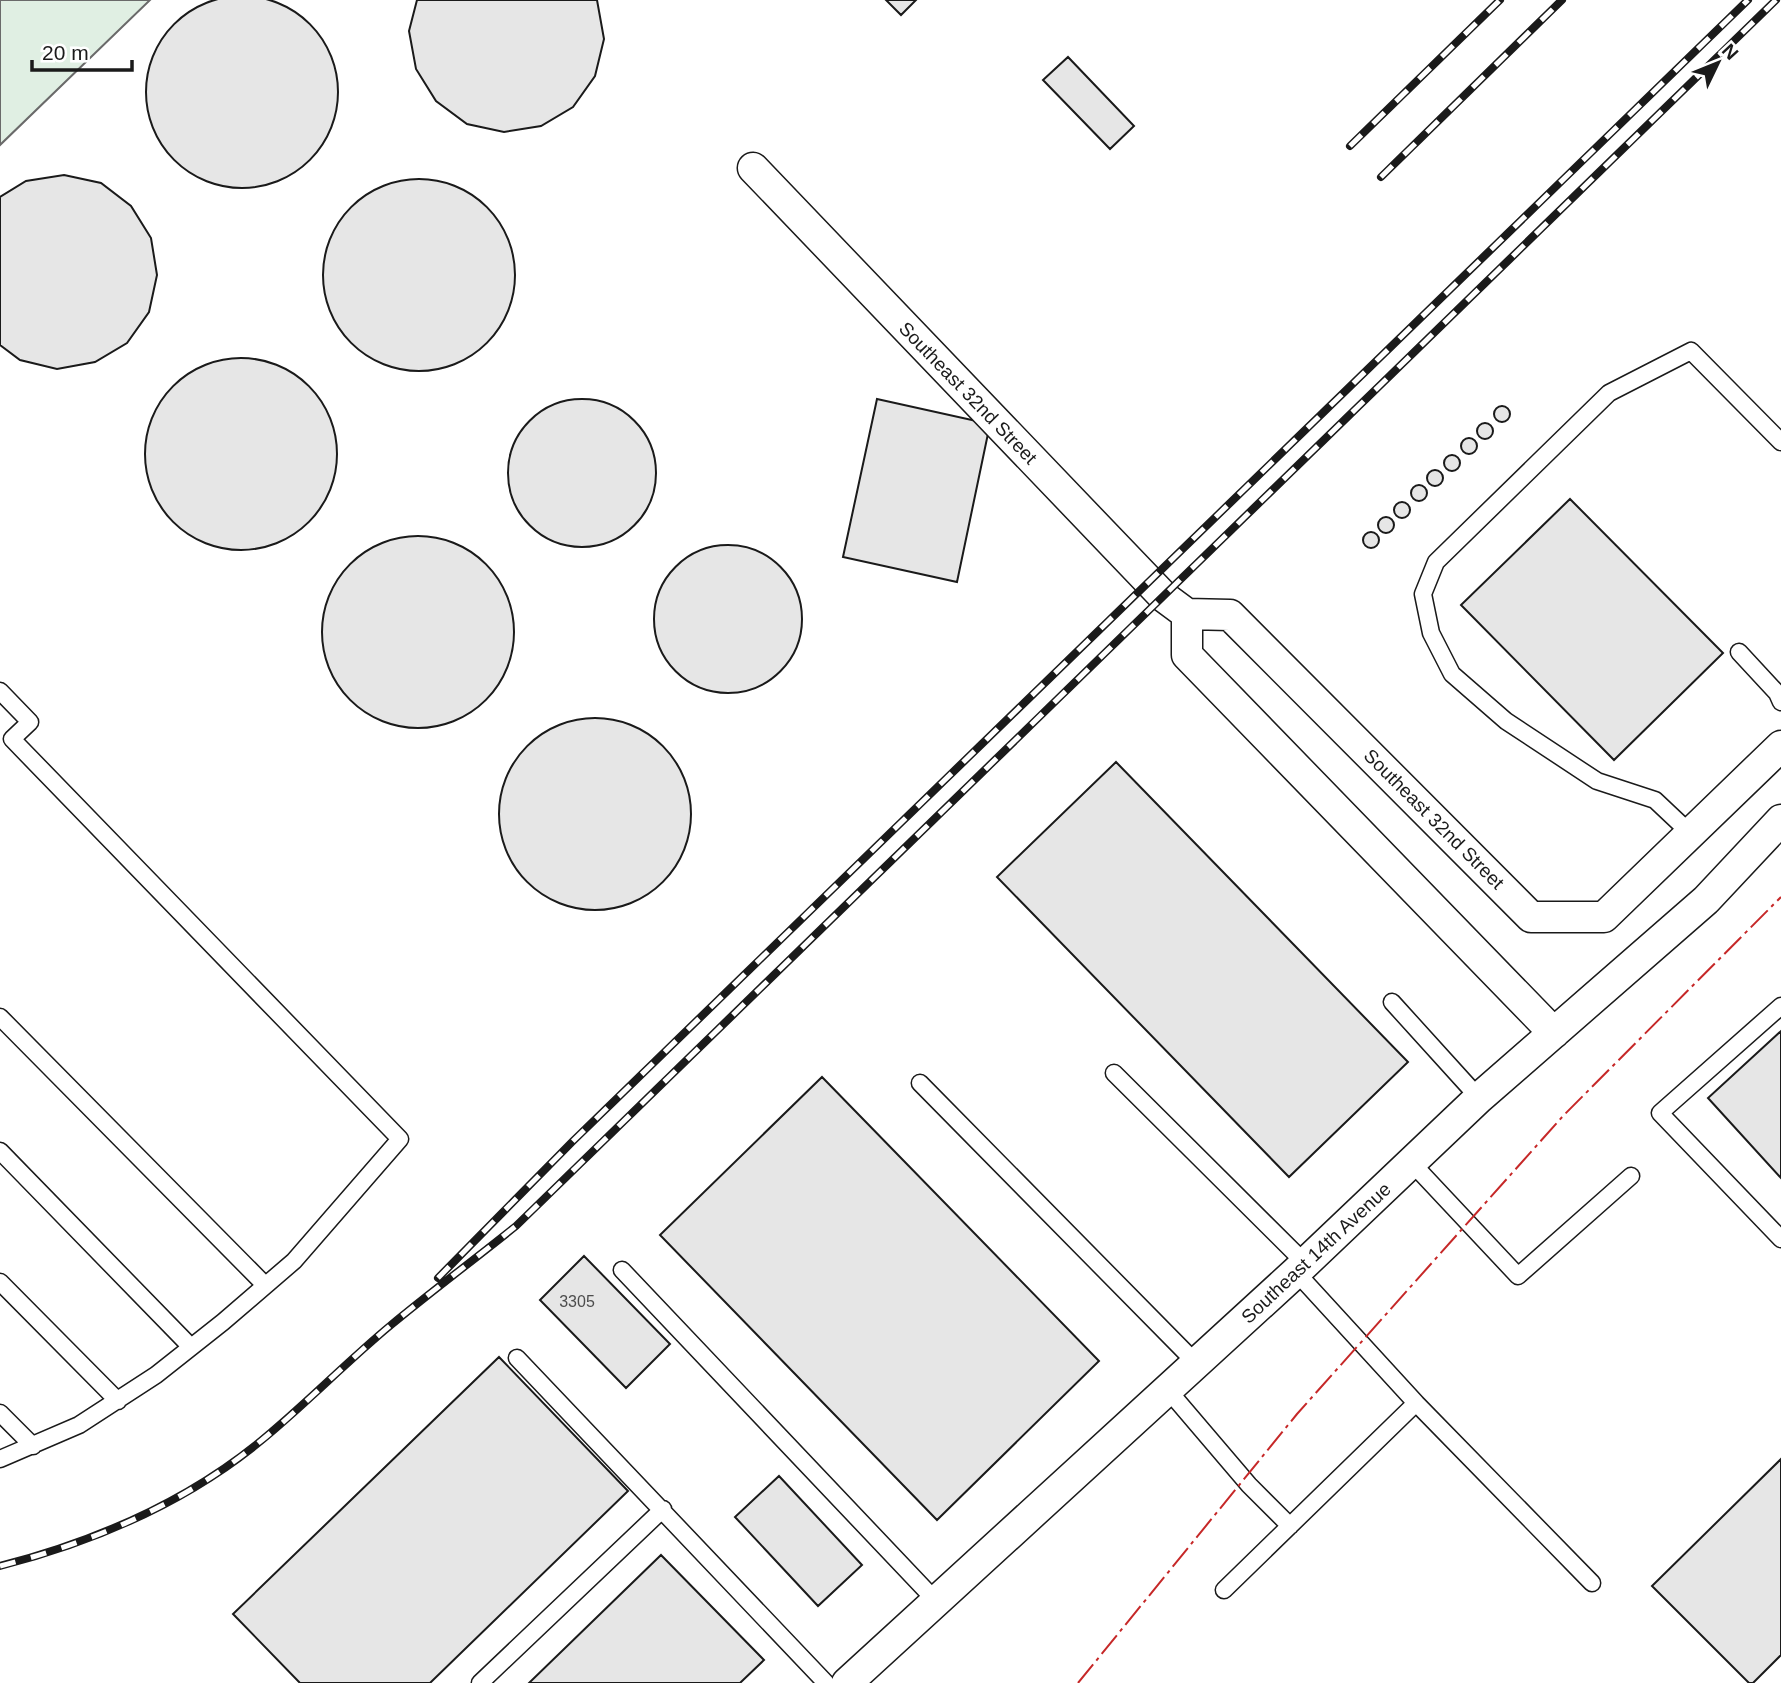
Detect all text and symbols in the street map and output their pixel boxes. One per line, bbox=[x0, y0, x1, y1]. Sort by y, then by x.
scale bar bbox=[32, 28, 131, 72]
north arrow bbox=[1683, 28, 1753, 98]
text: N bbox=[1718, 40, 1742, 64]
text: 20 m bbox=[42, 41, 89, 64]
street label: Southeast 32nd Street bbox=[895, 318, 1042, 469]
street label: Southeast 32nd Street bbox=[1360, 745, 1509, 894]
street label: Southeast 14th Avenue bbox=[1237, 1178, 1395, 1328]
house number: 3305 bbox=[559, 1293, 595, 1310]

